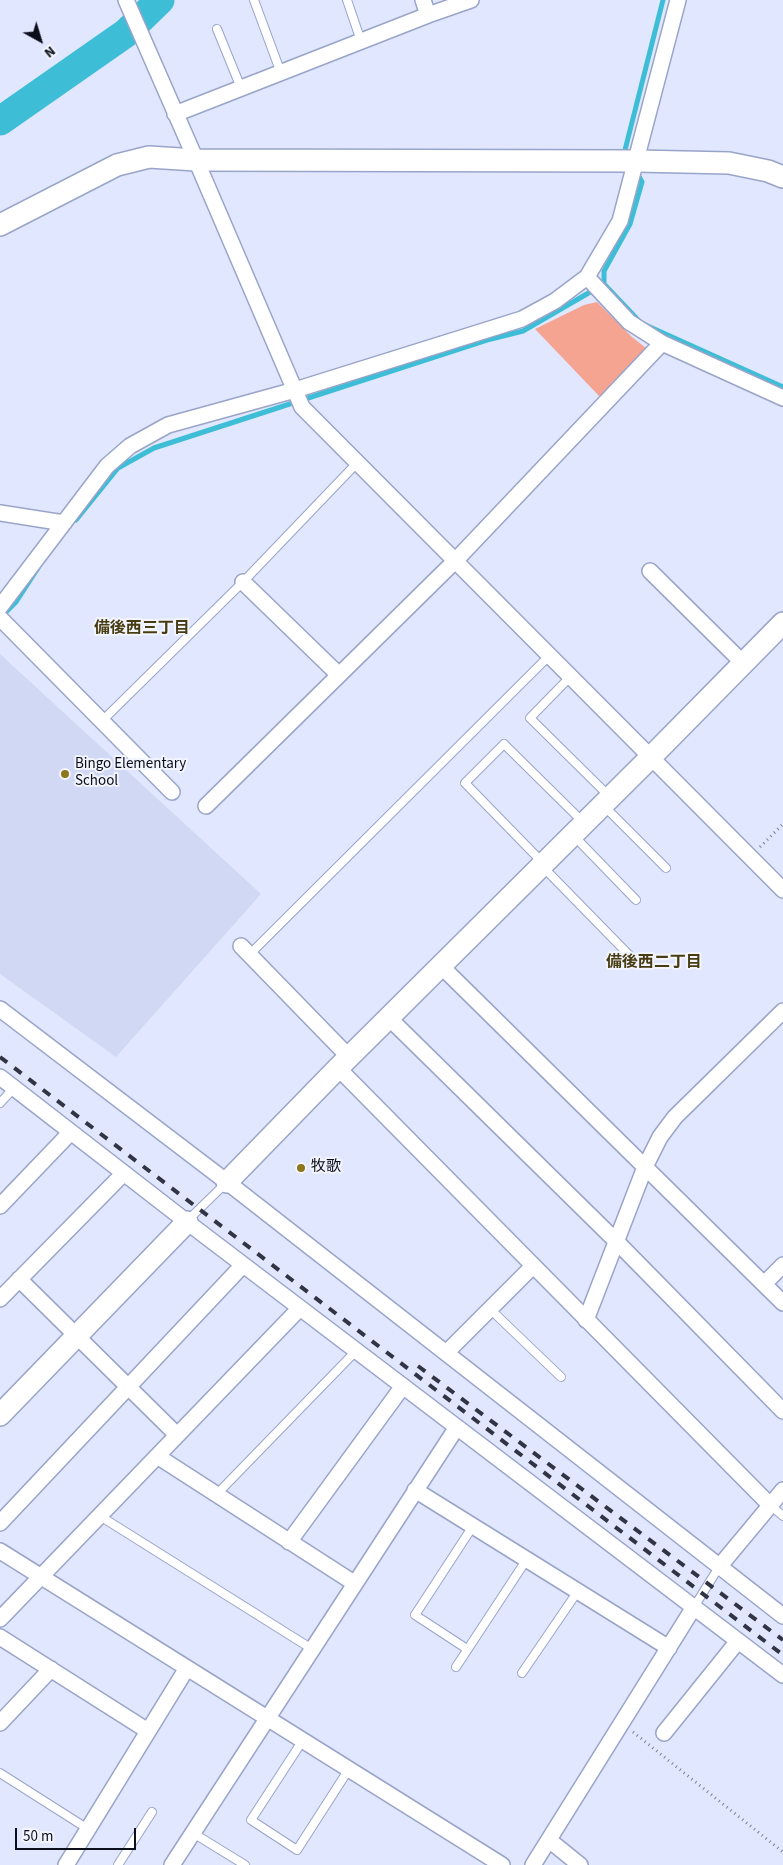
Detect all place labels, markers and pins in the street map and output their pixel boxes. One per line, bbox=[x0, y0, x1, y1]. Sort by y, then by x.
place label: Bingo Elementary School bbox=[75, 756, 186, 791]
marker: Bingo Elementary School bbox=[59, 768, 71, 780]
place label: 牧歌 bbox=[311, 1159, 341, 1177]
marker: 牧歌 bbox=[295, 1162, 307, 1174]

